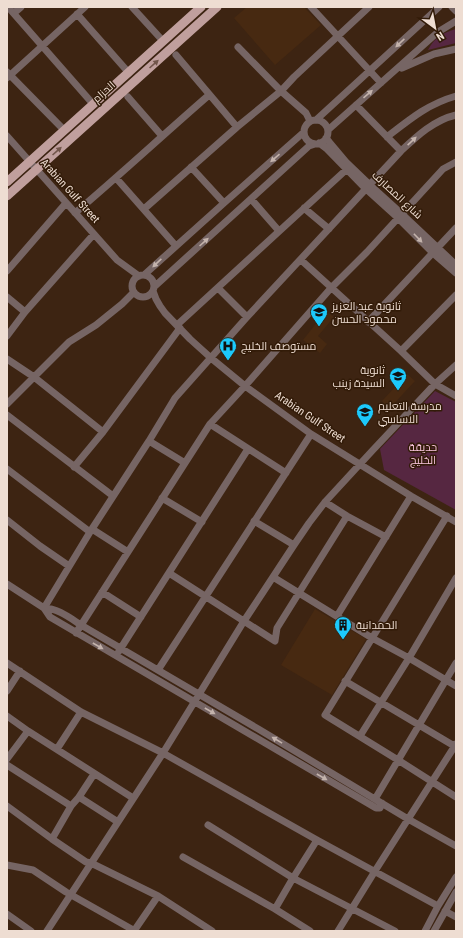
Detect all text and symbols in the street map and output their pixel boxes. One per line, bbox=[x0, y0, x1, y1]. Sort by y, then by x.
north arrow bbox=[415, 8, 455, 48]
text: N bbox=[434, 29, 446, 43]
one-way arrow bbox=[395, 38, 405, 48]
one-way arrow bbox=[149, 60, 158, 69]
street label: الحزام bbox=[90, 79, 119, 106]
one-way arrow bbox=[362, 90, 373, 99]
one-way arrow bbox=[407, 136, 417, 146]
one-way arrow bbox=[51, 146, 62, 155]
one-way arrow bbox=[270, 153, 280, 162]
street label: Arabian Gulf Street bbox=[38, 156, 102, 226]
street label: شارع المصارف bbox=[368, 168, 425, 222]
one-way arrow bbox=[413, 233, 423, 243]
one-way arrow bbox=[199, 238, 208, 247]
one-way arrow bbox=[153, 258, 162, 267]
place label: ثانوية عبد العزيز محمود الحسن bbox=[331, 300, 401, 326]
school or university icon: ثانوية عبد العزيز محمود الحسن bbox=[309, 302, 329, 327]
hospital icon: مستوصف الخليج bbox=[218, 336, 238, 361]
place label: مستوصف الخليج bbox=[241, 340, 316, 354]
place label: ثانوية السيدة زينب bbox=[333, 364, 385, 390]
school or university icon: ثانوية السيدة زينب bbox=[388, 366, 408, 391]
street label: Arabian Gulf Street bbox=[272, 389, 348, 445]
place label: مدرسة التعليم الاساسي bbox=[378, 400, 442, 427]
school or university icon: مدرسة التعليم الاساسي bbox=[355, 402, 375, 427]
park label: حديقة الخليج bbox=[409, 441, 437, 468]
building icon: الحمدانية bbox=[333, 615, 353, 640]
place label: الحمدانية bbox=[356, 619, 397, 632]
one-way arrow bbox=[92, 642, 104, 649]
one-way arrow bbox=[204, 708, 216, 715]
one-way arrow bbox=[271, 736, 283, 743]
one-way arrow bbox=[316, 773, 328, 780]

